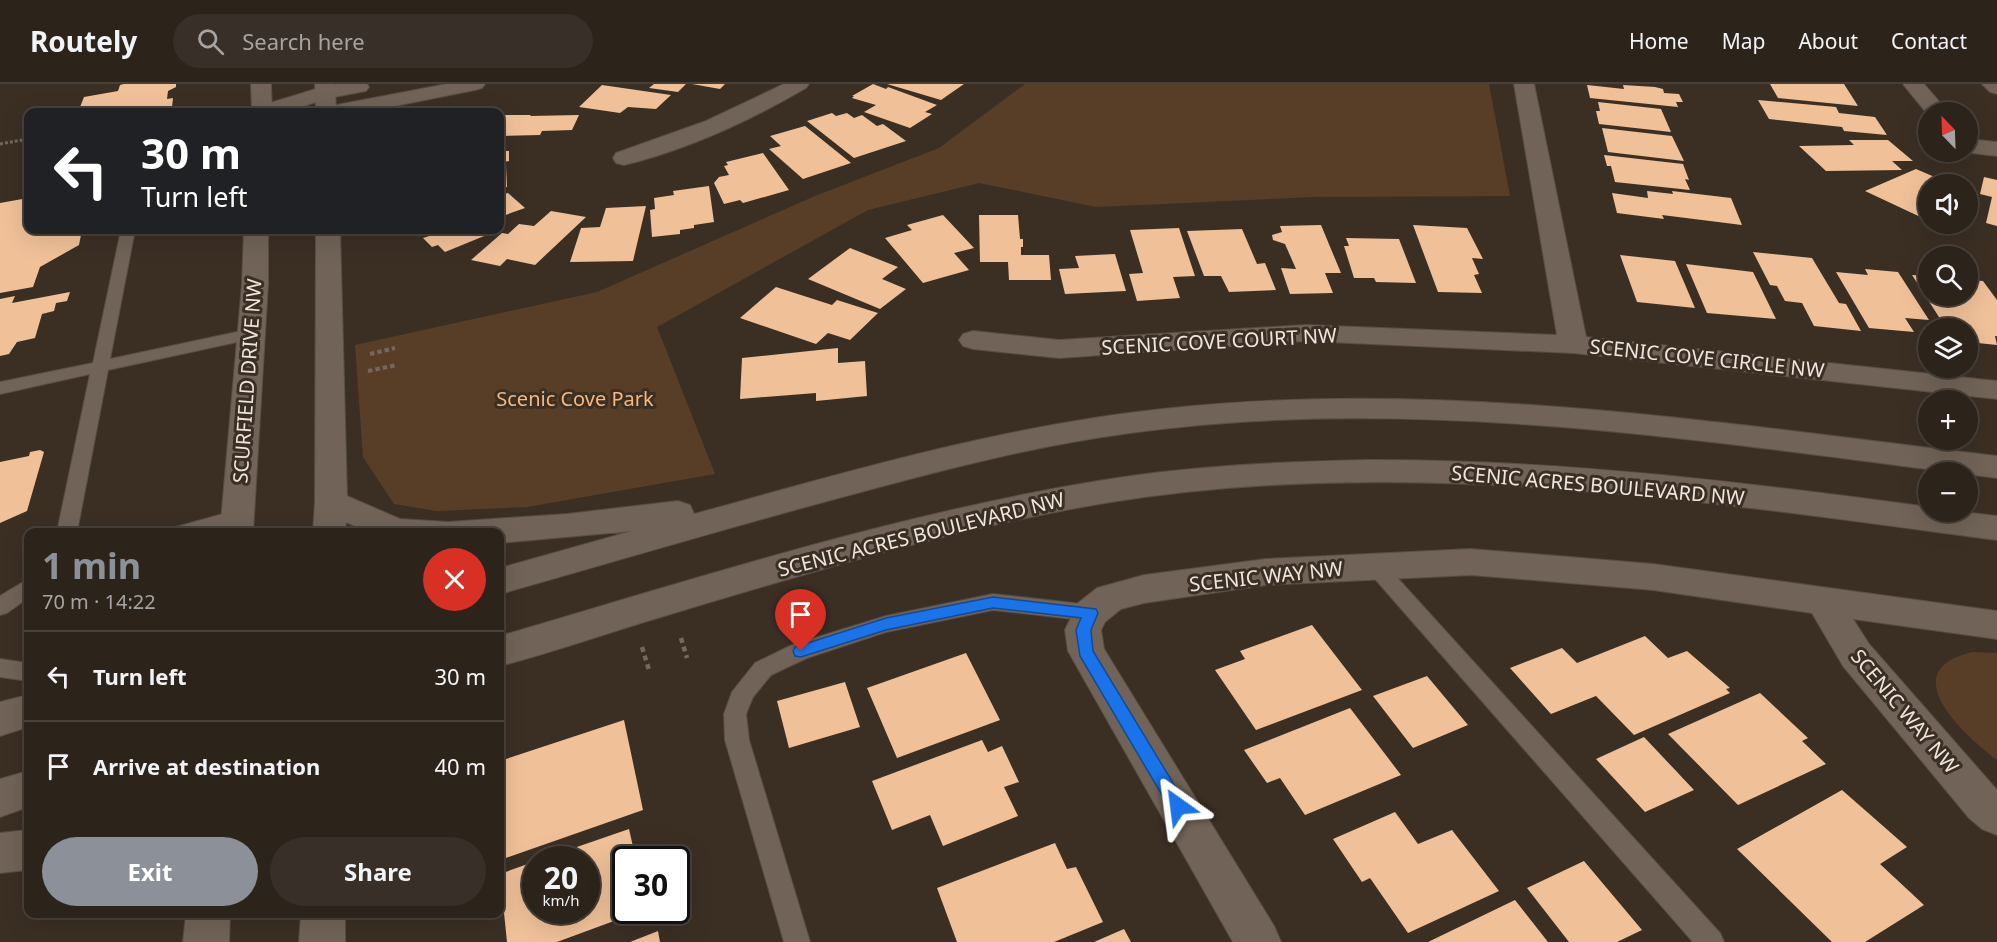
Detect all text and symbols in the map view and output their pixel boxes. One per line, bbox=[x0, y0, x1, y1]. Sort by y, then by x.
search box bbox=[173, 14, 593, 68]
text: Routely bbox=[30, 22, 137, 60]
icon: search bbox=[194, 25, 227, 58]
text: Search here bbox=[242, 26, 365, 56]
text: Home bbox=[1629, 27, 1689, 55]
text: Map bbox=[1722, 27, 1765, 55]
text: About bbox=[1798, 27, 1858, 55]
text: Contact bbox=[1891, 27, 1967, 55]
north arrow bbox=[1918, 102, 1978, 162]
map controls bbox=[1918, 102, 1978, 522]
text: 30 m bbox=[141, 124, 241, 181]
icon: left bbox=[42, 132, 120, 210]
button: sound bbox=[1918, 174, 1978, 234]
text: Turn left bbox=[141, 178, 247, 215]
button: search bbox=[1918, 246, 1978, 306]
street label: SCURFIELD DRIVE NW bbox=[226, 277, 268, 484]
button: layers bbox=[1918, 318, 1978, 378]
street label: SCENIC COVE COURT NW bbox=[1101, 321, 1338, 361]
street label: SCENIC COVE CIRCLE NW bbox=[1588, 332, 1826, 384]
park label: Scenic Cove Park bbox=[496, 385, 654, 412]
button: + bbox=[1918, 390, 1978, 450]
street label: SCENIC ACRES BOULEVARD NW bbox=[1450, 459, 1746, 511]
button: − bbox=[1918, 462, 1978, 522]
street label: SCENIC ACRES BOULEVARD NW bbox=[775, 485, 1067, 583]
text: 1 min bbox=[42, 541, 141, 590]
button: close bbox=[423, 548, 486, 611]
street label: SCENIC WAY NW bbox=[1188, 554, 1345, 597]
text: 70 m · 14:22 bbox=[42, 588, 156, 615]
pin bbox=[775, 589, 826, 651]
icon: arrive bbox=[784, 598, 817, 631]
street label: SCENIC WAY NW bbox=[1845, 643, 1965, 779]
icon: left bbox=[42, 660, 75, 693]
text: Turn left bbox=[93, 661, 187, 691]
text: 30 m bbox=[435, 661, 486, 691]
icon: arrive bbox=[42, 750, 75, 783]
text: Arrive at destination bbox=[93, 751, 320, 781]
text: 40 m bbox=[435, 751, 486, 781]
position arrow bbox=[1146, 774, 1210, 838]
button: Exit bbox=[42, 837, 258, 906]
button: Share bbox=[270, 837, 486, 906]
speed limit sign: 30 bbox=[612, 846, 690, 924]
text: 20 bbox=[544, 857, 578, 898]
text: km/h bbox=[543, 890, 579, 910]

